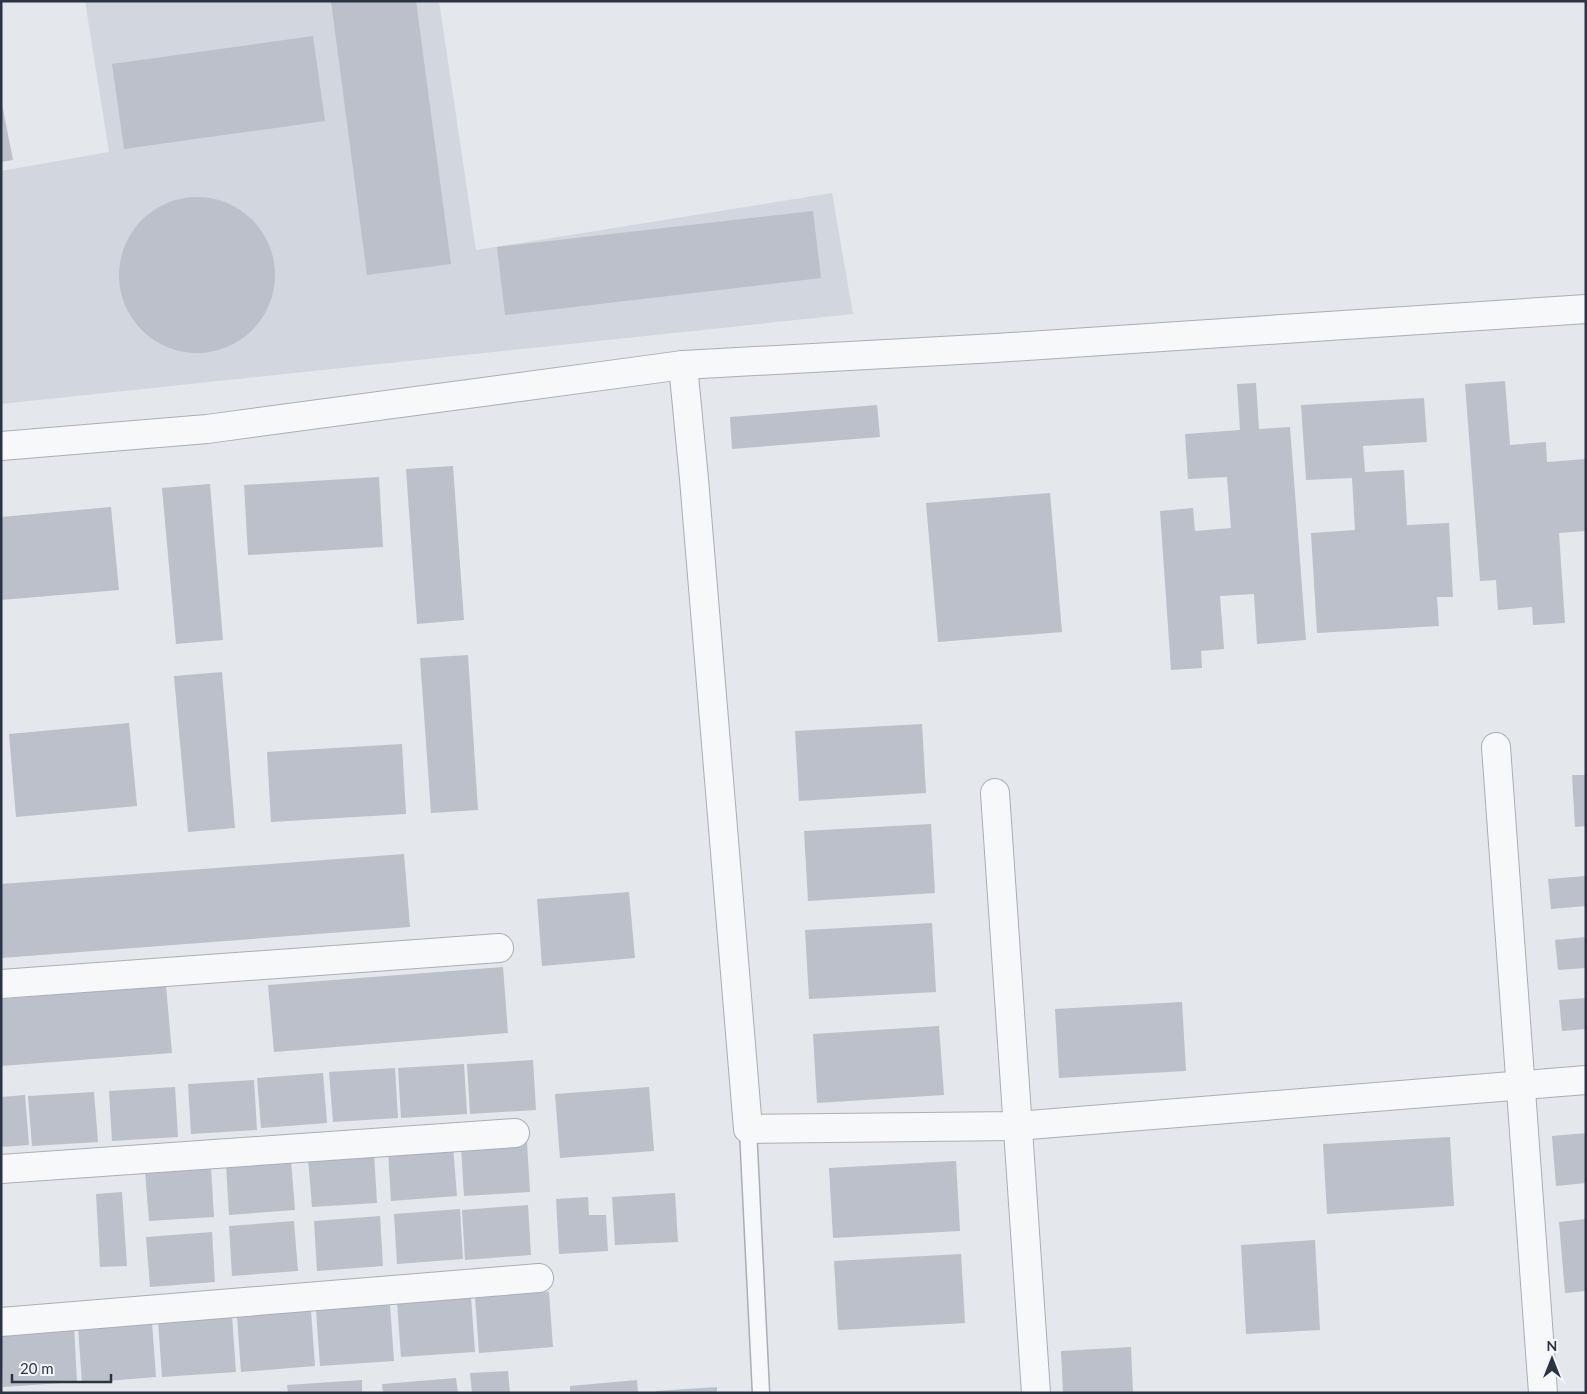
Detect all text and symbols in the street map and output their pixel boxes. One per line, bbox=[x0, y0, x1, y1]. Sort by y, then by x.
north arrow bbox=[1527, 1334, 1577, 1384]
text: N bbox=[1547, 1337, 1557, 1354]
scale bar bbox=[12, 1352, 111, 1384]
text: 20 m bbox=[20, 1359, 54, 1377]

